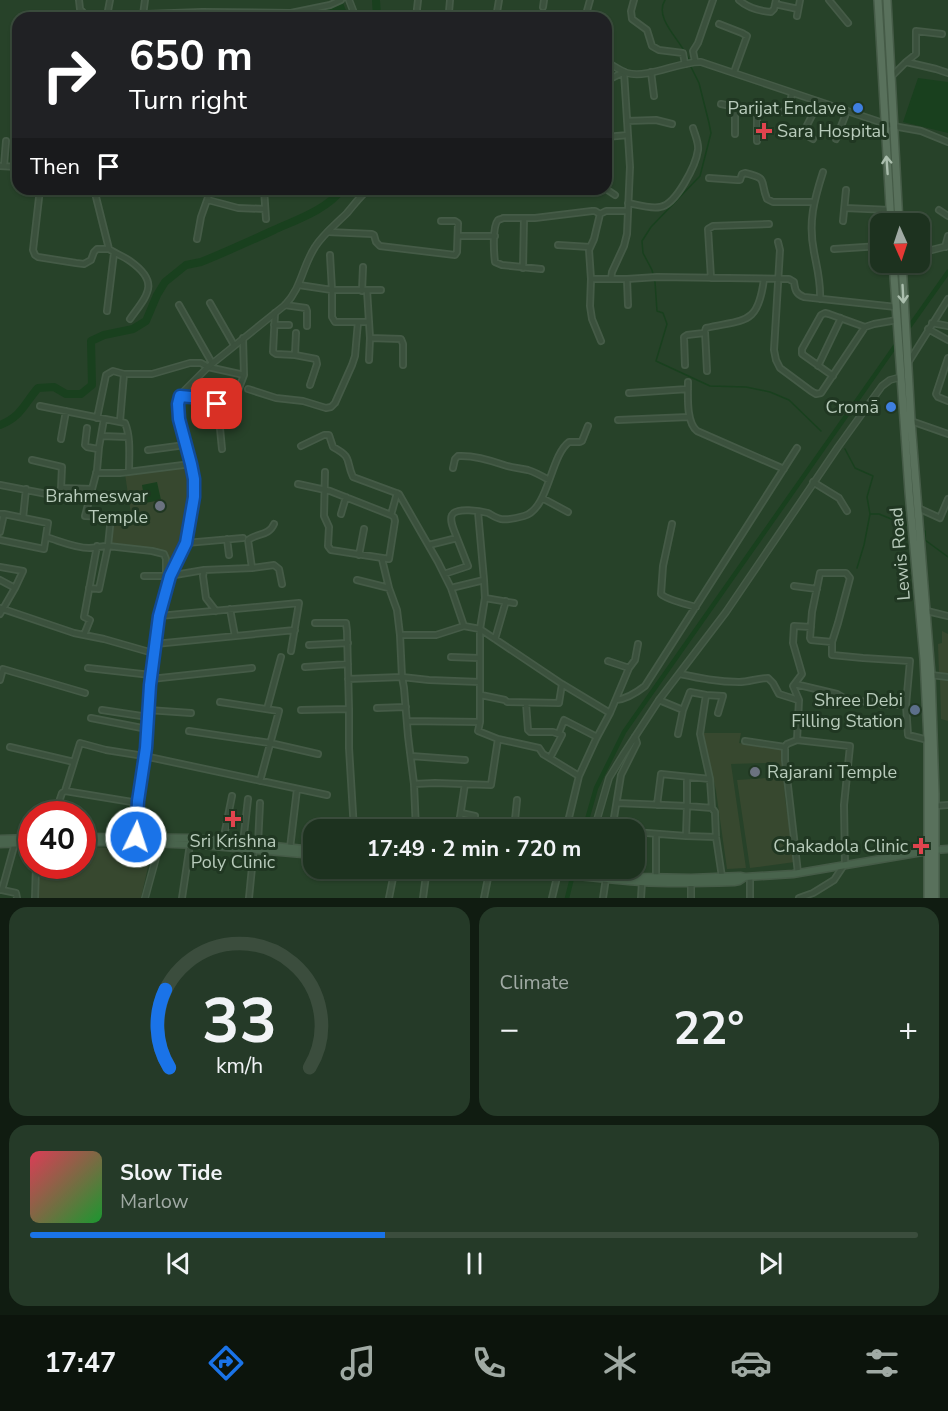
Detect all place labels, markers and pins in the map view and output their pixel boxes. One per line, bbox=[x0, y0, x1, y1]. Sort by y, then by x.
place label: Parijat Enclave bbox=[728, 96, 846, 120]
marker: Parijat Enclave bbox=[851, 101, 865, 115]
place label: Sara Hospital bbox=[777, 119, 887, 143]
marker: Sara Hospital bbox=[755, 122, 773, 140]
pin bbox=[191, 378, 242, 429]
place label: Cromā bbox=[826, 395, 879, 419]
marker: Cromā bbox=[884, 400, 898, 414]
place label: Brahmeswar Temple bbox=[45, 484, 149, 529]
marker: Brahmeswar Temple bbox=[153, 499, 167, 513]
place label: Shree Debi Filling Station bbox=[791, 688, 903, 733]
marker: Shree Debi Filling Station bbox=[908, 703, 922, 717]
place label: Rajarani Temple bbox=[767, 760, 897, 784]
marker: Rajarani Temple bbox=[748, 765, 762, 779]
marker: Sri Krishna Poly Clinic bbox=[224, 810, 242, 828]
place label: Sri Krishna Poly Clinic bbox=[190, 829, 276, 874]
place label: Chakadola Clinic bbox=[773, 834, 908, 858]
marker: Chakadola Clinic bbox=[912, 837, 930, 855]

